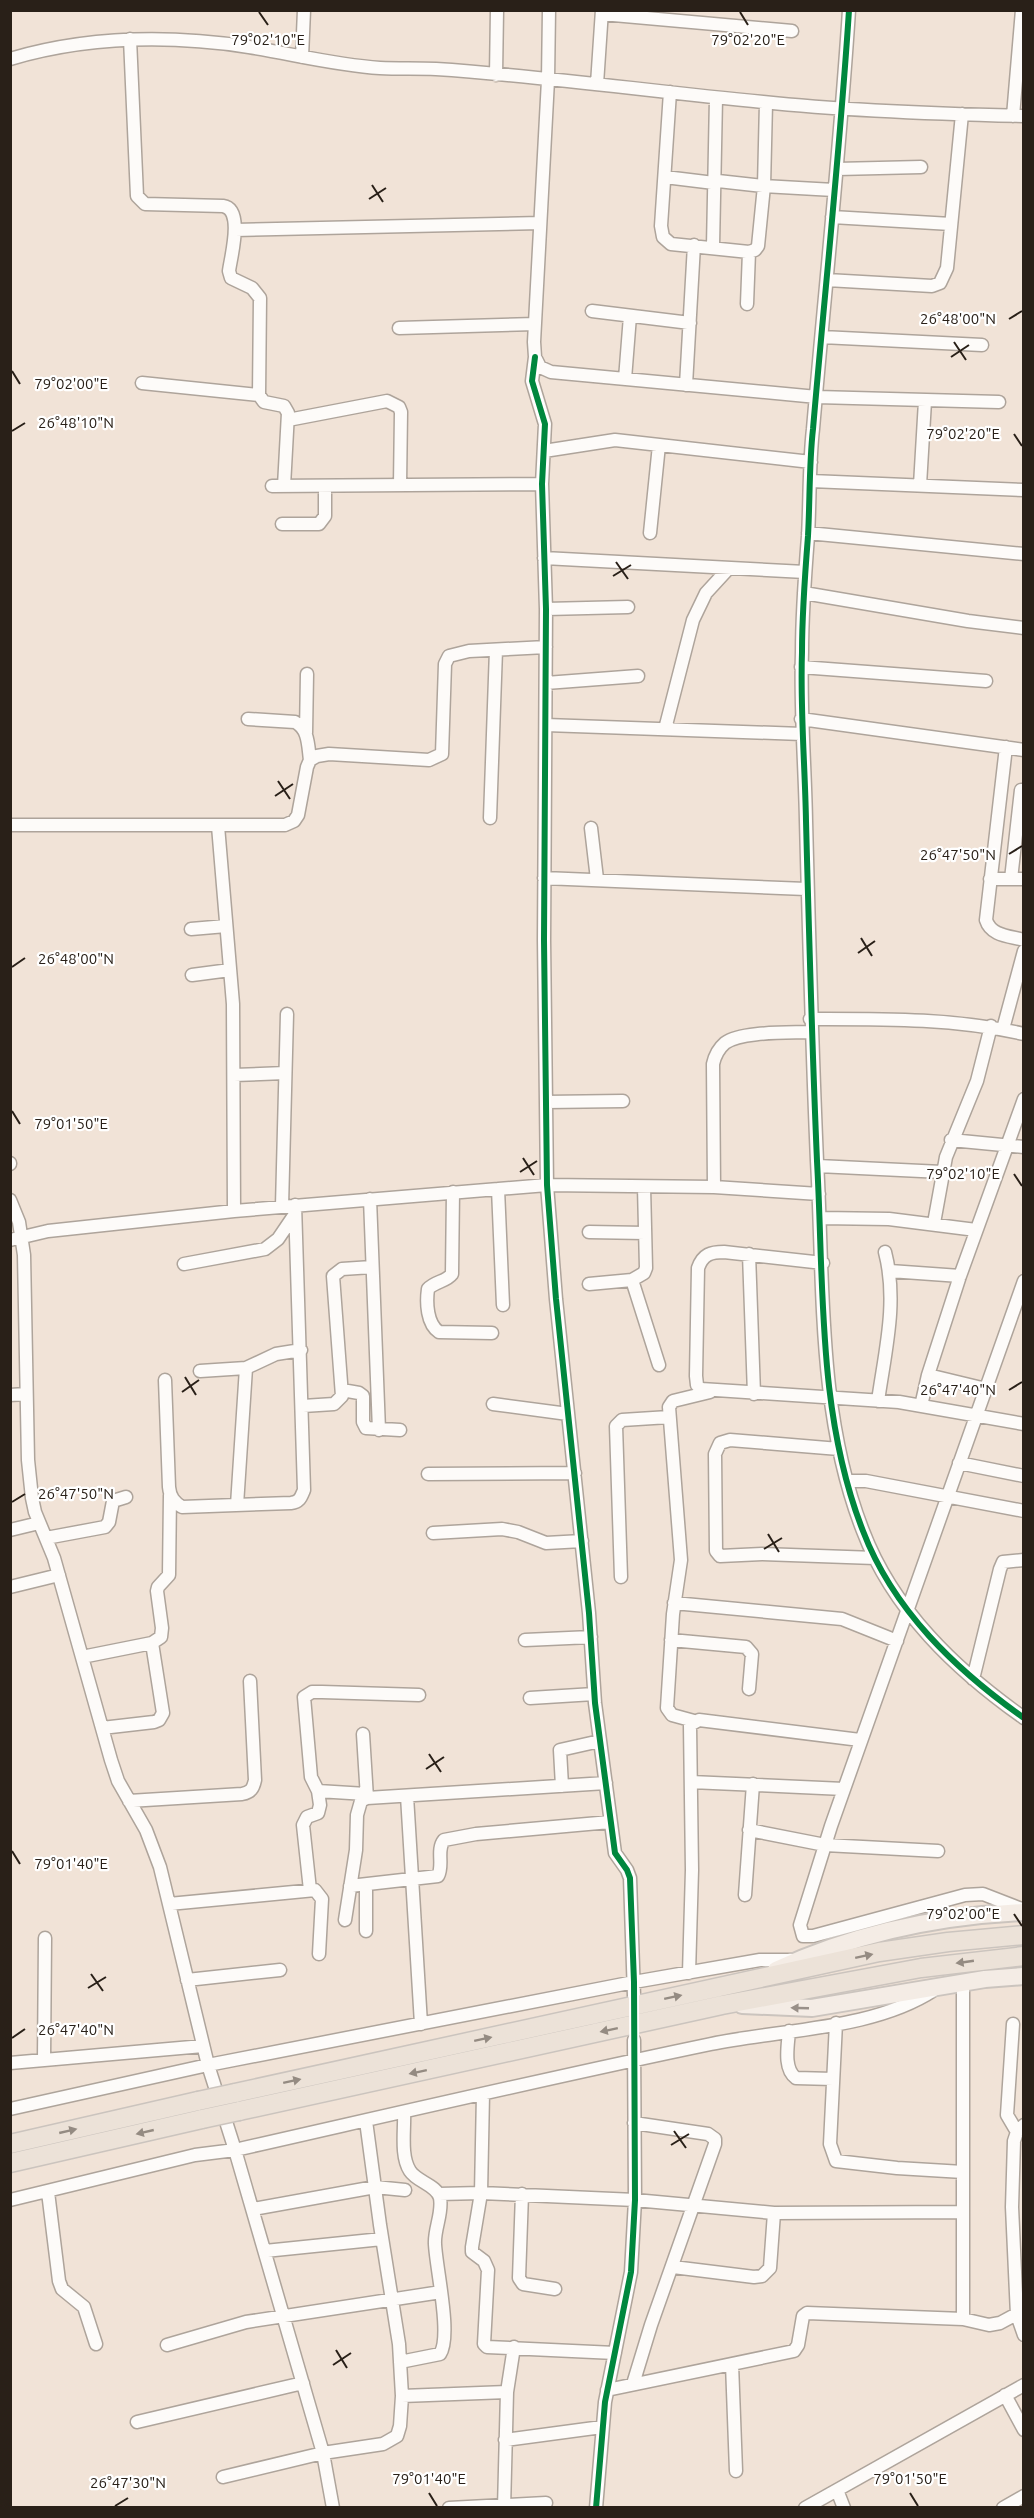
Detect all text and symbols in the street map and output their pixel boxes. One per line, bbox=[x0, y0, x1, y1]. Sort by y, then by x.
text: 79°02'10"E bbox=[231, 31, 305, 48]
text: 79°02'20"E bbox=[711, 31, 785, 48]
text: 26°48'00"N bbox=[920, 310, 996, 327]
text: 79°02'00"E bbox=[34, 375, 108, 392]
text: 26°48'10"N bbox=[38, 414, 114, 431]
text: 79°02'20"E bbox=[926, 425, 1000, 442]
text: 26°47'50"N bbox=[920, 846, 996, 863]
text: 26°48'00"N bbox=[38, 950, 114, 967]
text: 79°01'50"E bbox=[34, 1115, 108, 1132]
text: 79°02'10"E bbox=[926, 1165, 1000, 1182]
text: 26°47'40"N bbox=[920, 1381, 996, 1398]
text: 26°47'50"N bbox=[38, 1485, 114, 1502]
text: 79°01'40"E bbox=[34, 1855, 108, 1872]
text: 79°02'00"E bbox=[926, 1905, 1000, 1922]
one-way arrow bbox=[855, 1951, 874, 1960]
one-way arrow bbox=[956, 1958, 975, 1967]
one-way arrow bbox=[664, 1992, 683, 2001]
one-way arrow bbox=[790, 2003, 809, 2012]
text: 26°47'40"N bbox=[38, 2021, 114, 2038]
one-way arrow bbox=[600, 2025, 618, 2035]
one-way arrow bbox=[474, 2033, 492, 2043]
one-way arrow bbox=[409, 2067, 428, 2077]
one-way arrow bbox=[283, 2075, 302, 2085]
one-way arrow bbox=[58, 2125, 77, 2135]
one-way arrow bbox=[135, 2128, 154, 2137]
text: 79°01'40"E bbox=[392, 2470, 466, 2487]
text: 79°01'50"E bbox=[873, 2470, 947, 2487]
text: 26°47'30"N bbox=[90, 2474, 166, 2491]

